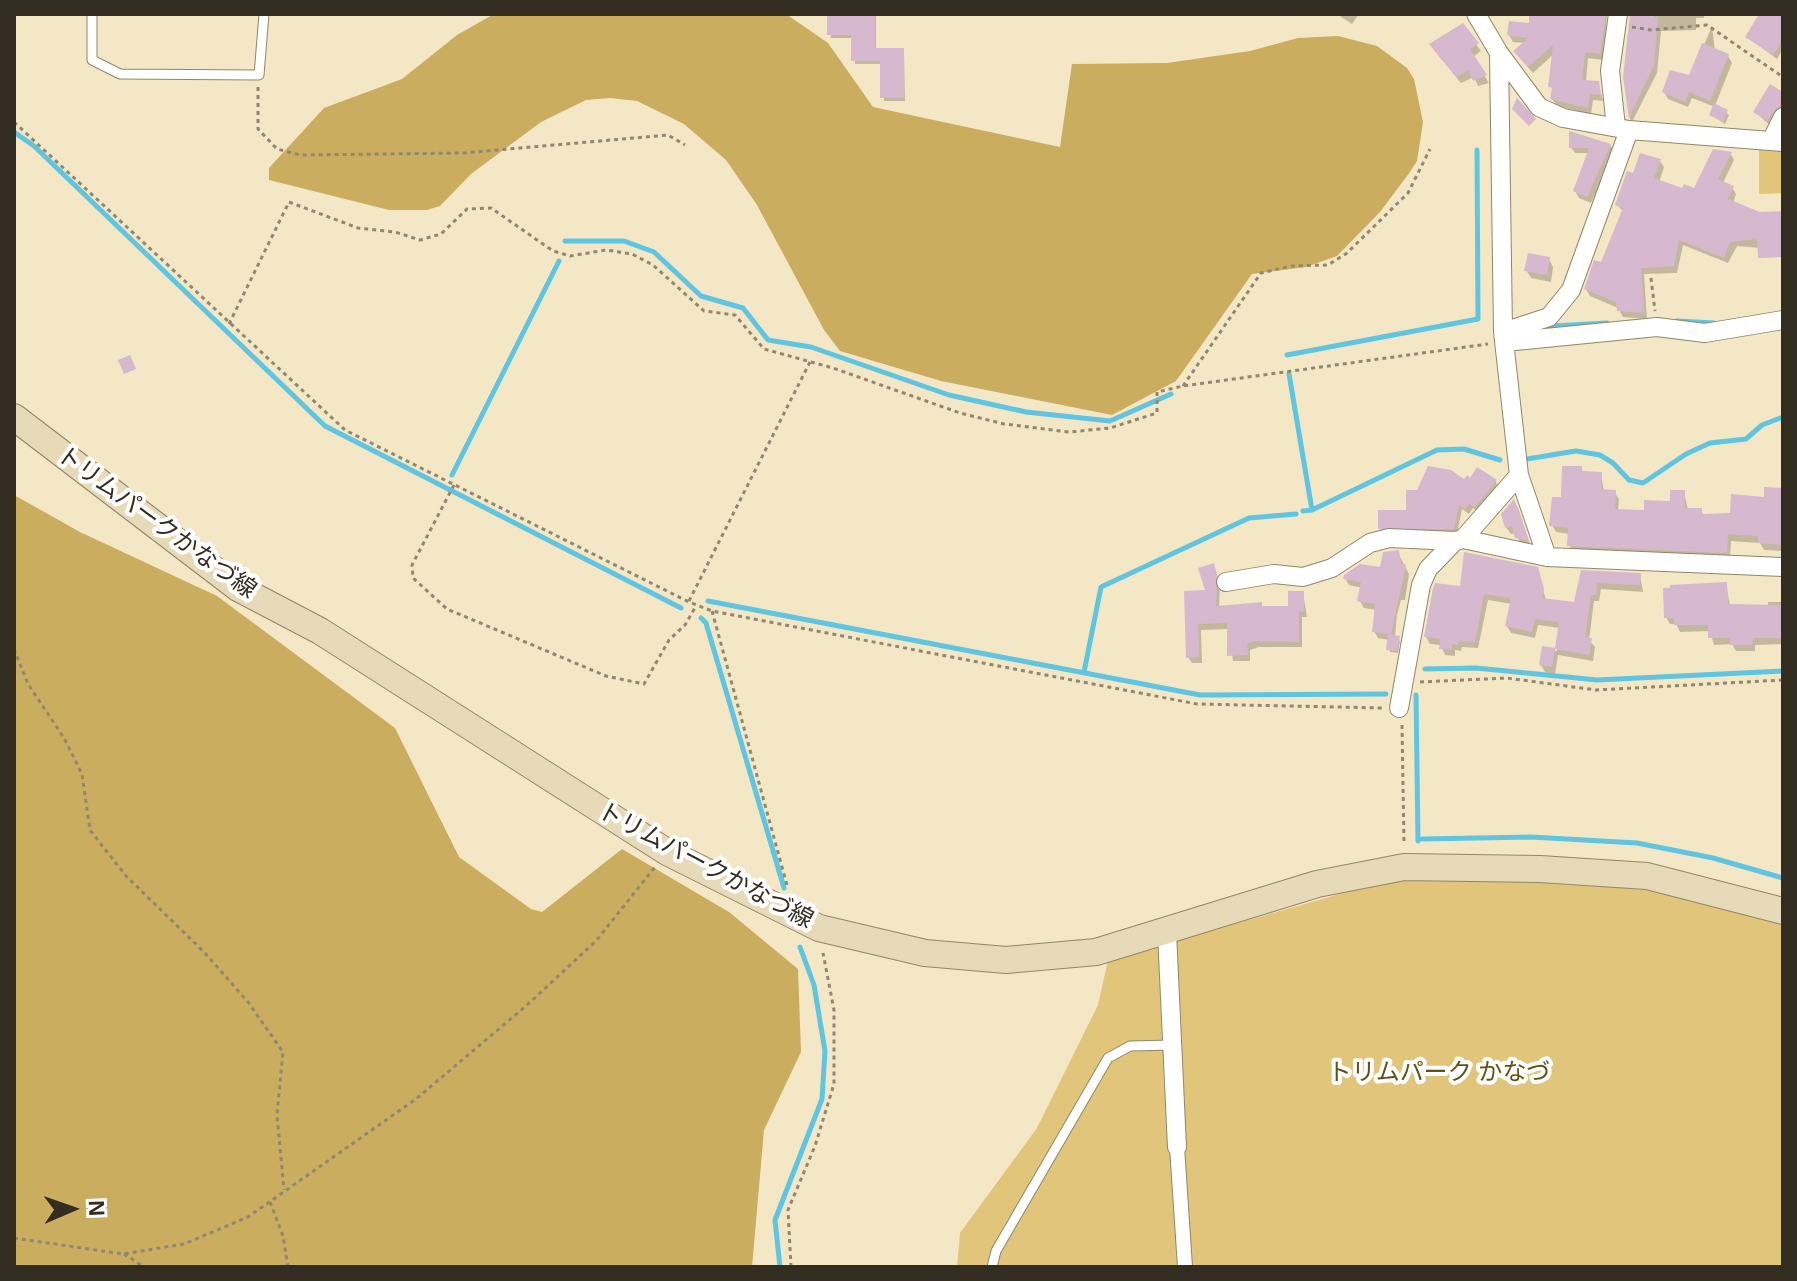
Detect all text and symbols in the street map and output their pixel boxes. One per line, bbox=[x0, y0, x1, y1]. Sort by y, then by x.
street label: トリムパークかなづ線 bbox=[50, 441, 262, 605]
street label: トリムパークかなづ線 bbox=[592, 797, 818, 935]
park label: トリムパーク かなづ bbox=[1328, 1059, 1550, 1087]
north arrow bbox=[32, 1169, 112, 1249]
text: N bbox=[84, 1200, 109, 1217]

